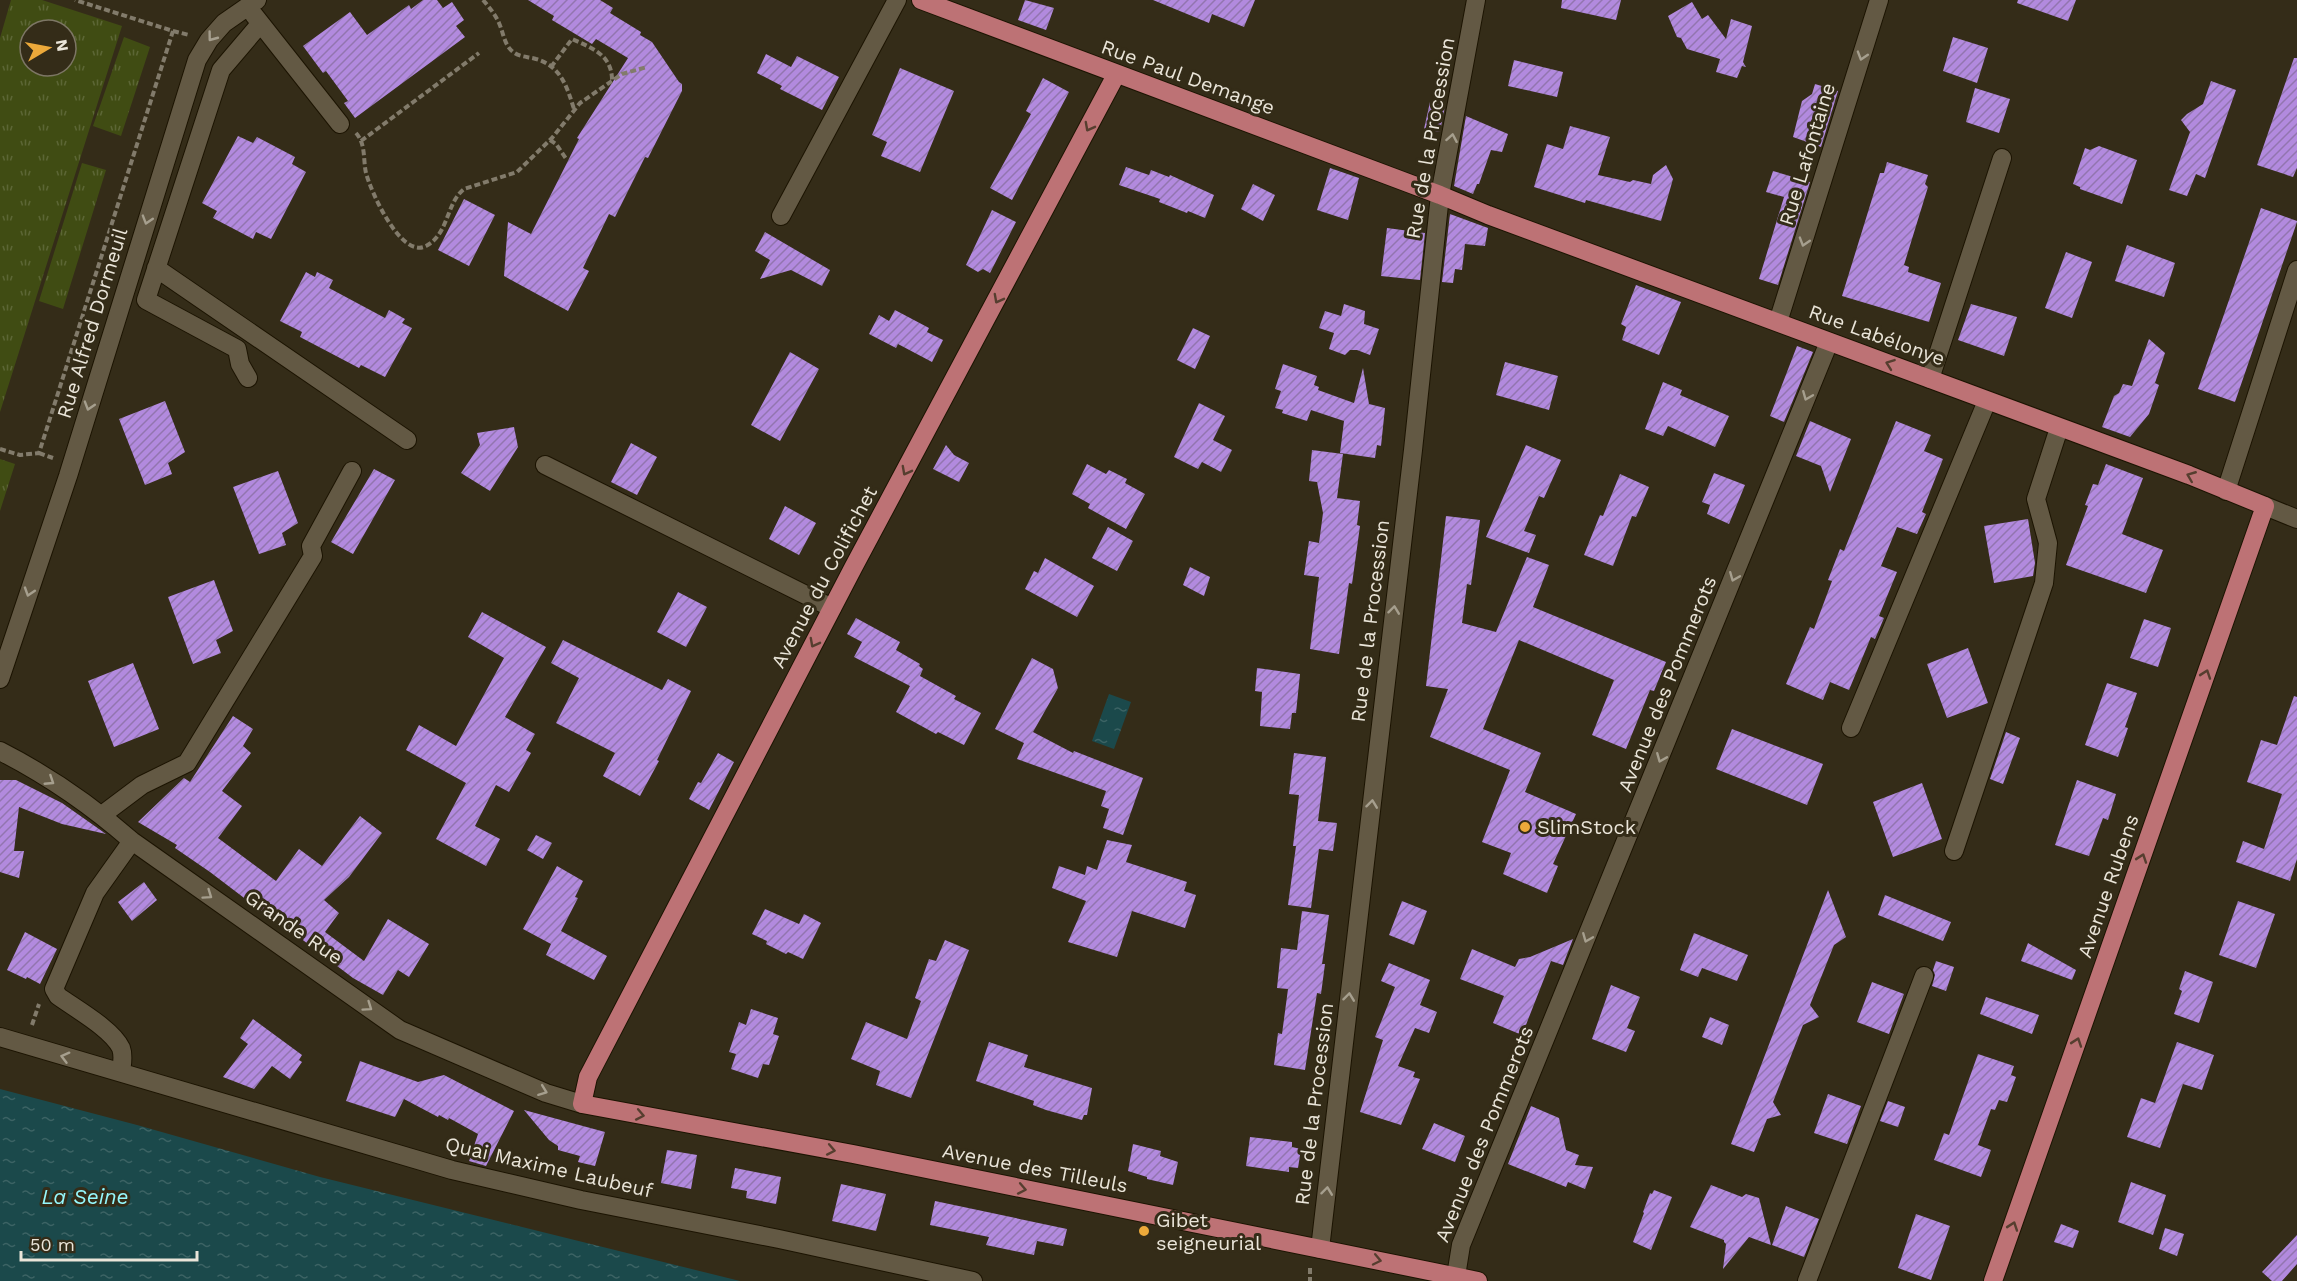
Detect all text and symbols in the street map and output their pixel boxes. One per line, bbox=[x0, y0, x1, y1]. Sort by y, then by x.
north arrow bbox=[18, 18, 78, 78]
one-way arrow bbox=[208, 31, 219, 42]
street label: Rue Paul Demange bbox=[1098, 34, 1278, 120]
street label: Rue de la Procession bbox=[1400, 35, 1460, 241]
text: N bbox=[52, 38, 73, 53]
one-way arrow bbox=[1856, 50, 1869, 61]
street label: Rue Lafontaine bbox=[1774, 80, 1840, 228]
one-way arrow bbox=[1085, 120, 1096, 131]
one-way arrow bbox=[1445, 133, 1458, 143]
one-way arrow bbox=[142, 214, 154, 225]
street label: Rue Alfred Dormeuil bbox=[52, 225, 132, 421]
one-way arrow bbox=[1798, 236, 1811, 247]
one-way arrow bbox=[994, 293, 1005, 303]
street label: Rue Labélonye bbox=[1806, 299, 1948, 371]
one-way arrow bbox=[1885, 359, 1896, 372]
one-way arrow bbox=[1802, 390, 1814, 401]
one-way arrow bbox=[84, 400, 96, 411]
one-way arrow bbox=[902, 464, 913, 475]
one-way arrow bbox=[2186, 471, 2197, 483]
street label: Avenue du Colifichet bbox=[766, 481, 882, 672]
street label: Rue de la Procession bbox=[1346, 518, 1394, 724]
one-way arrow bbox=[1729, 571, 1741, 582]
street label: Avenue des Pommerots bbox=[1613, 572, 1721, 796]
one-way arrow bbox=[24, 586, 36, 597]
one-way arrow bbox=[1388, 605, 1400, 614]
one-way arrow bbox=[810, 636, 821, 647]
one-way arrow bbox=[2199, 669, 2212, 680]
one-way arrow bbox=[1656, 752, 1668, 763]
one-way arrow bbox=[43, 774, 54, 785]
one-way arrow bbox=[1365, 799, 1378, 808]
street label: Avenue Rubens bbox=[2072, 811, 2144, 961]
place label: SlimStock bbox=[1537, 815, 1636, 839]
marker: SlimStock bbox=[1518, 820, 1532, 834]
one-way arrow bbox=[2134, 853, 2147, 864]
street label: Grande Rue bbox=[240, 884, 348, 970]
one-way arrow bbox=[202, 888, 213, 899]
one-way arrow bbox=[1582, 932, 1594, 943]
one-way arrow bbox=[1342, 993, 1355, 1002]
one-way arrow bbox=[361, 1000, 372, 1011]
street label: Rue de la Procession bbox=[1290, 1001, 1338, 1207]
street label: Avenue des Pommerots bbox=[1430, 1022, 1538, 1246]
one-way arrow bbox=[2070, 1037, 2083, 1048]
one-way arrow bbox=[60, 1051, 70, 1064]
one-way arrow bbox=[537, 1084, 548, 1096]
one-way arrow bbox=[635, 1108, 644, 1120]
street label: Quai Maxime Laubeuf bbox=[443, 1131, 655, 1203]
street label: Avenue des Tilleuls bbox=[940, 1138, 1130, 1198]
one-way arrow bbox=[826, 1143, 836, 1156]
one-way arrow bbox=[1017, 1182, 1027, 1195]
water label: La Seine bbox=[41, 1184, 129, 1209]
one-way arrow bbox=[1320, 1186, 1333, 1196]
place label: Gibet seigneurial bbox=[1156, 1208, 1261, 1255]
one-way arrow bbox=[2005, 1221, 2018, 1232]
scale bar bbox=[21, 1224, 196, 1262]
marker: Gibet seigneurial bbox=[1137, 1224, 1151, 1238]
text: 50 m bbox=[30, 1234, 75, 1255]
one-way arrow bbox=[1372, 1253, 1382, 1266]

